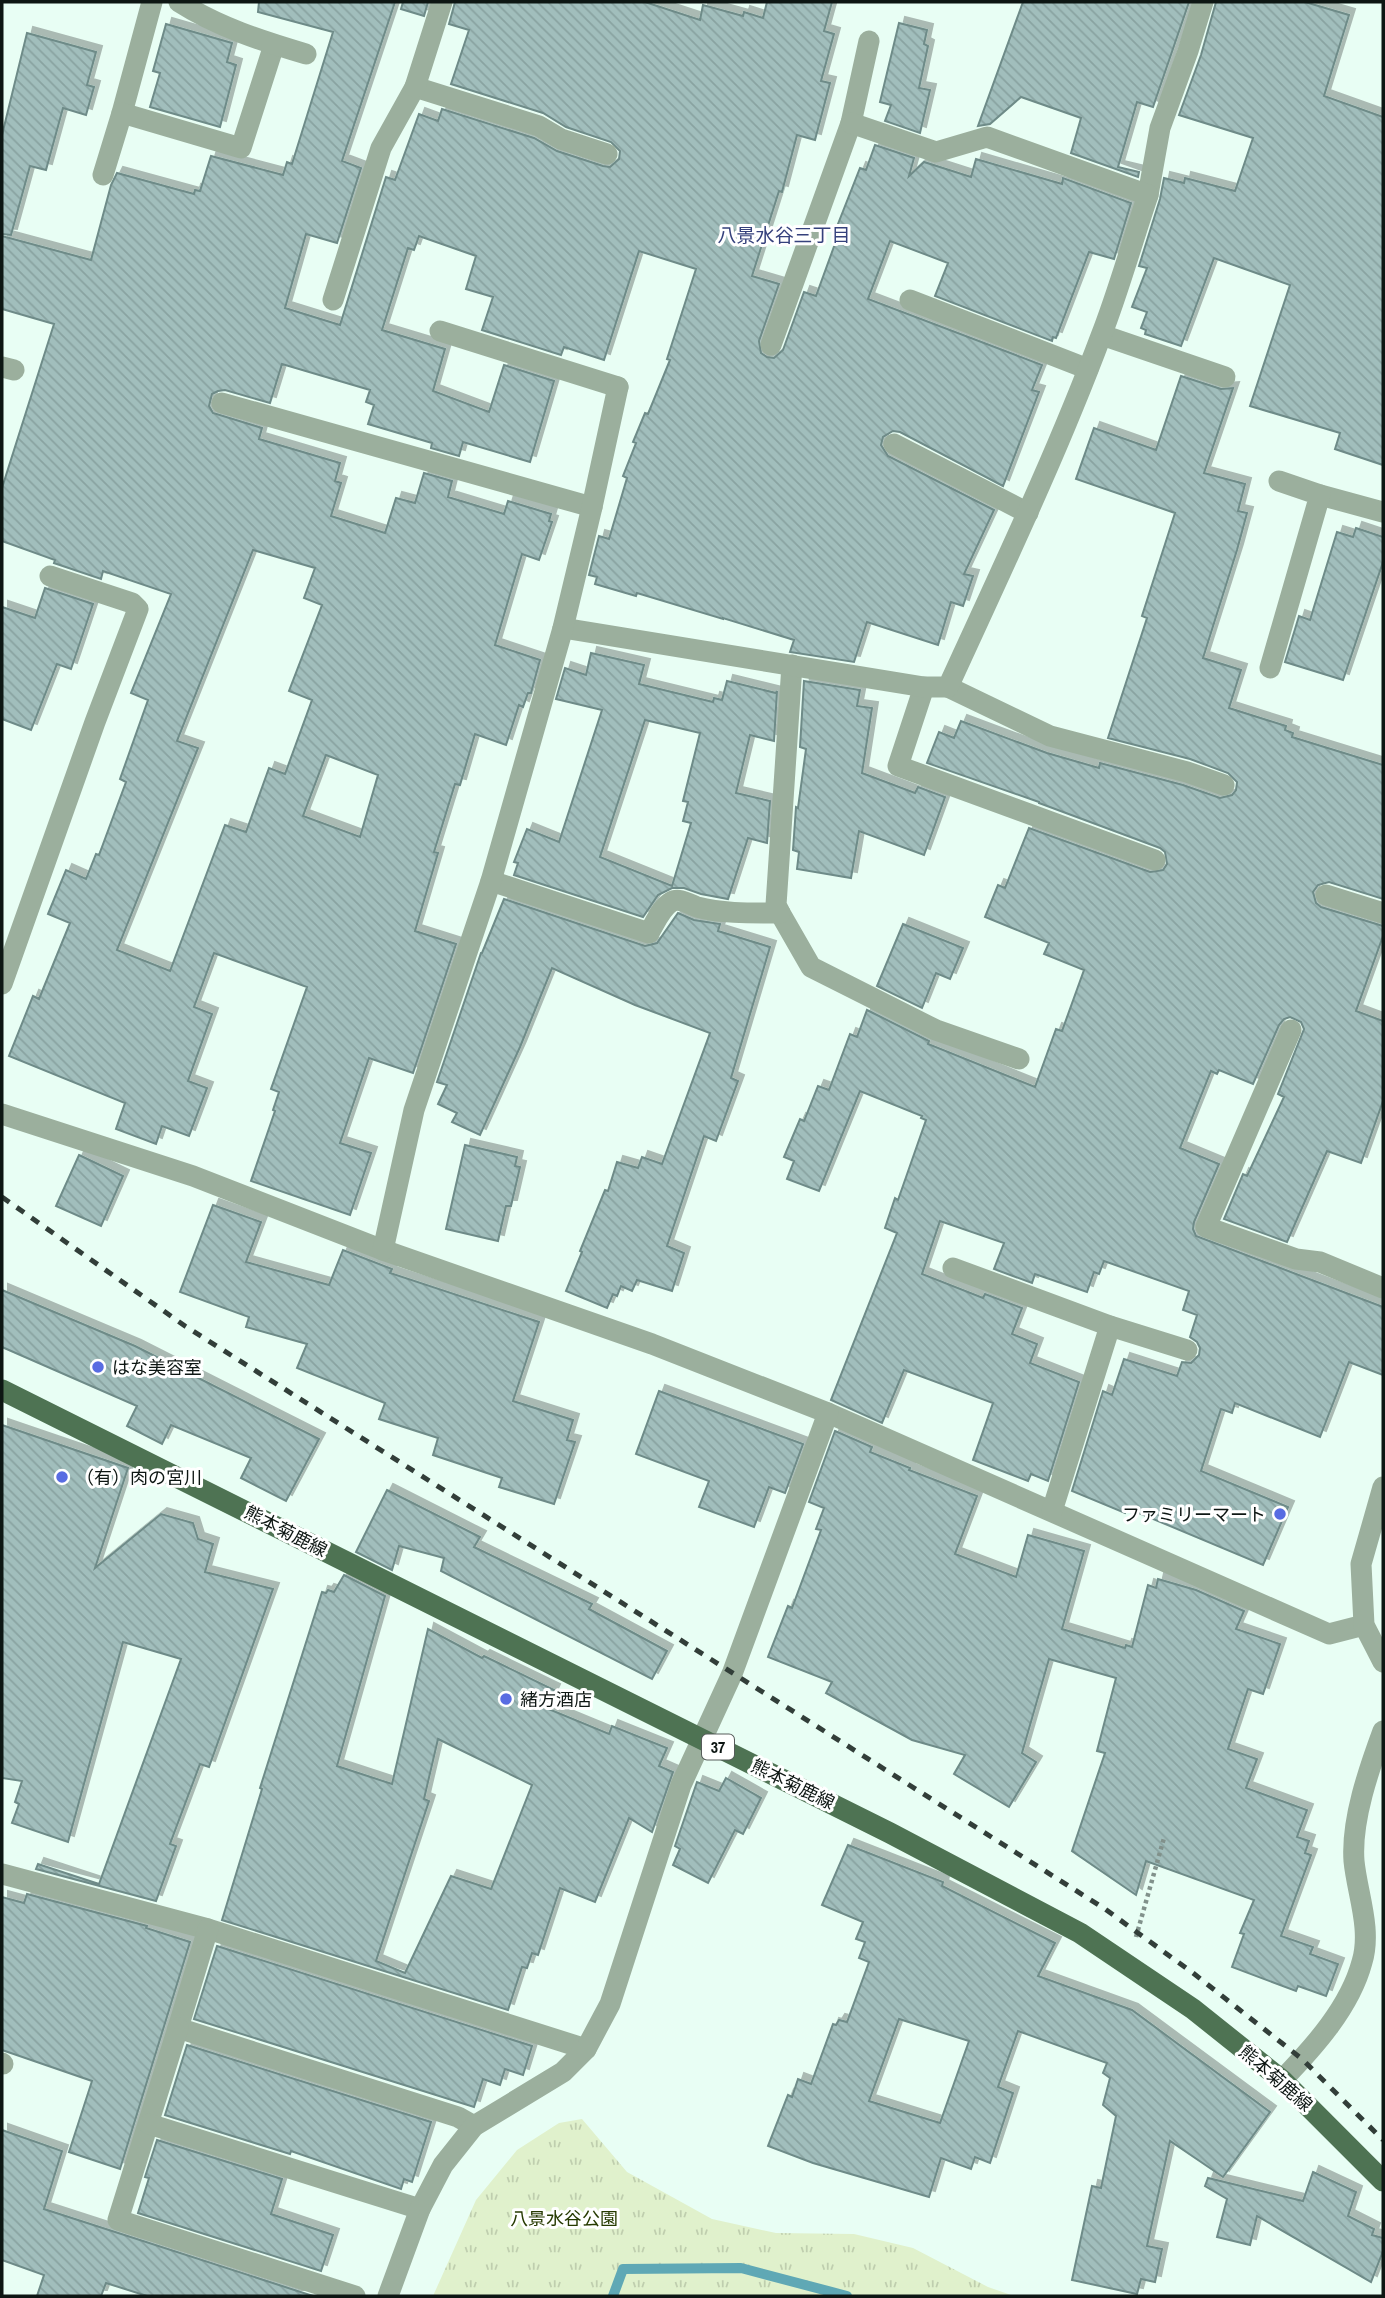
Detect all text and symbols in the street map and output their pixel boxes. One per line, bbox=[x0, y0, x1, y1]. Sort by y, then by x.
district label: 八景水谷三丁目 bbox=[717, 222, 851, 248]
place label: はな美容室 bbox=[112, 1355, 202, 1380]
marker: はな美容室 bbox=[90, 1359, 106, 1375]
place label: （有）肉の宮川 bbox=[76, 1465, 202, 1490]
marker: （有）肉の宮川 bbox=[54, 1469, 70, 1485]
street label: 熊本菊鹿線 bbox=[240, 1499, 332, 1563]
place label: ファミリーマート bbox=[1122, 1502, 1266, 1527]
marker: ファミリーマート bbox=[1272, 1506, 1288, 1522]
place label: 緒方酒店 bbox=[520, 1687, 592, 1712]
marker: 緒方酒店 bbox=[498, 1691, 514, 1707]
road number: 37 bbox=[702, 1735, 734, 1760]
street label: 熊本菊鹿線 bbox=[747, 1753, 839, 1815]
street label: 熊本菊鹿線 bbox=[1234, 2039, 1318, 2117]
park label: 八景水谷公園 bbox=[510, 2206, 618, 2231]

